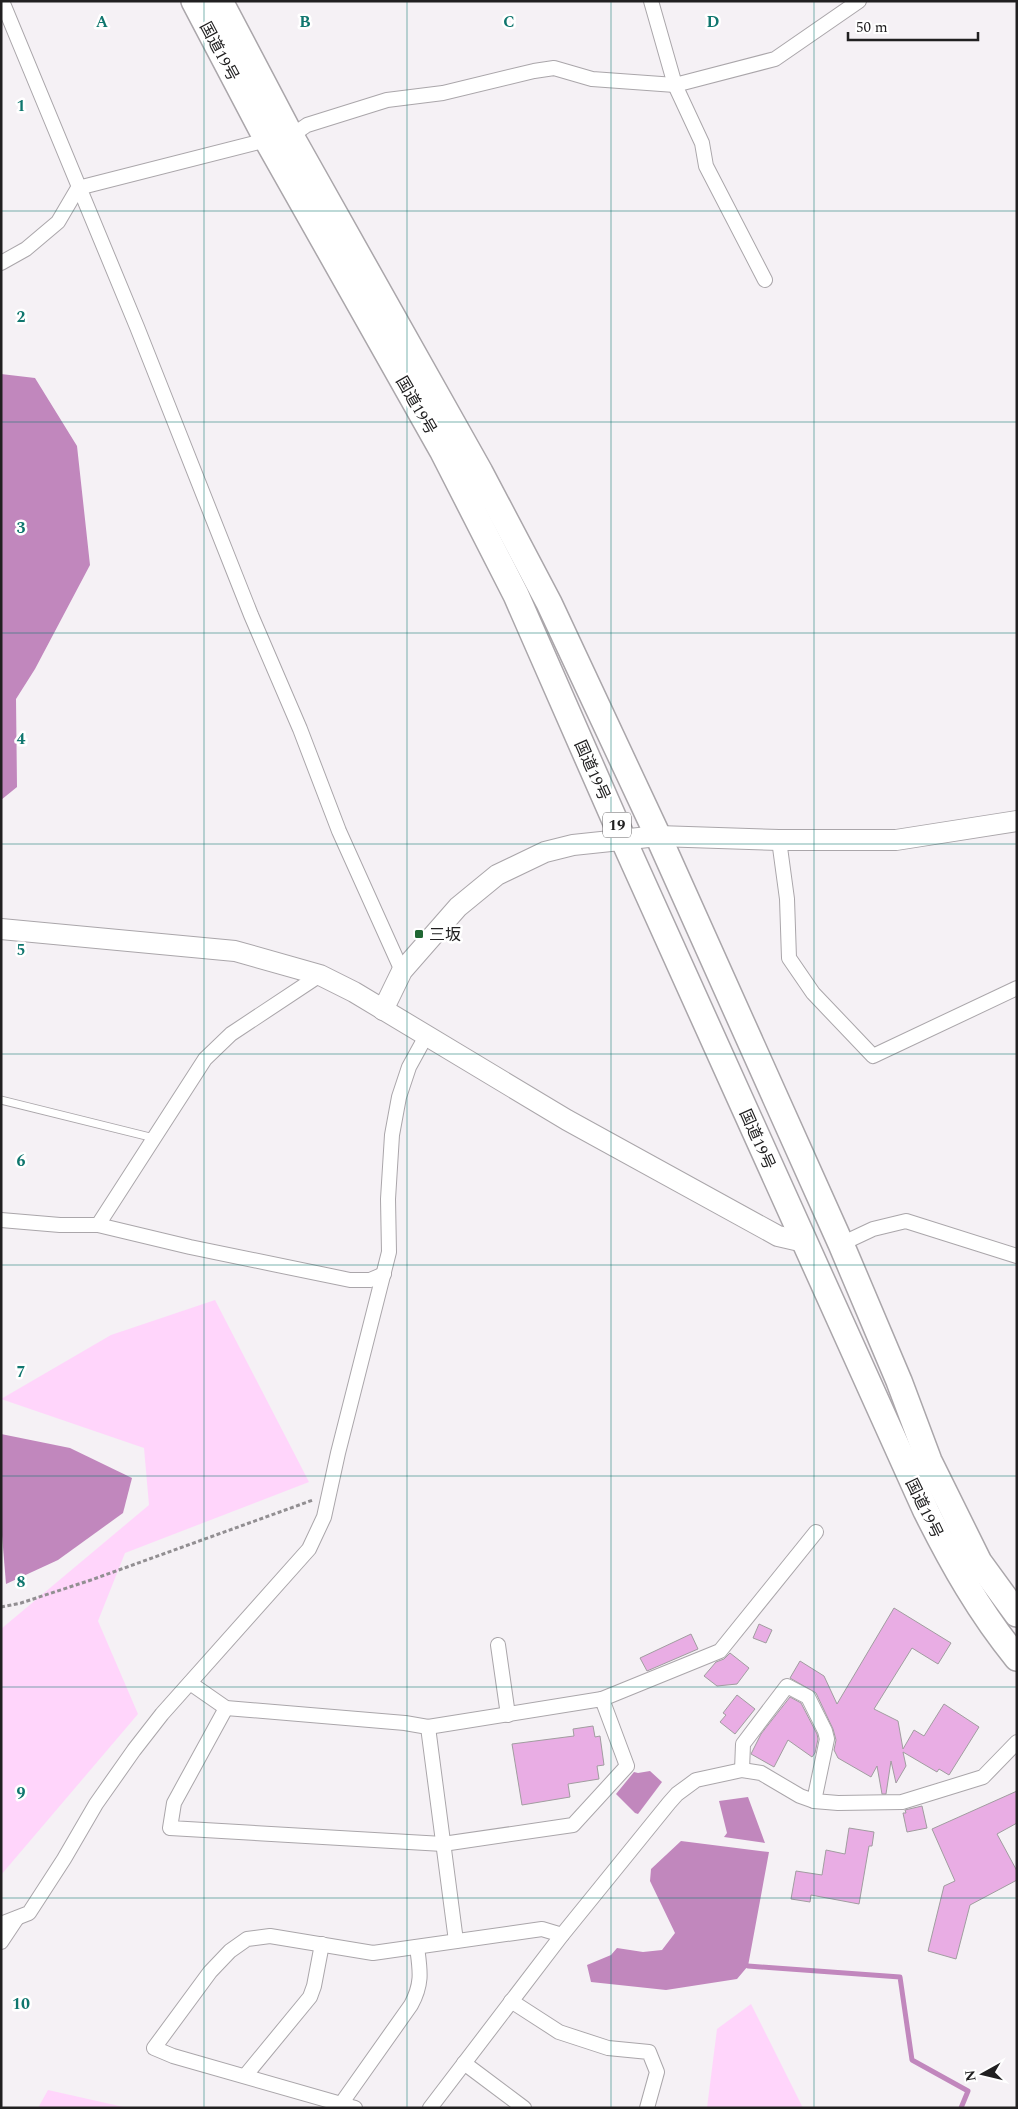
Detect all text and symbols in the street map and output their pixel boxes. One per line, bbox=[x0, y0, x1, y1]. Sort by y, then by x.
text: A bbox=[96, 10, 109, 34]
text: B bbox=[299, 10, 311, 34]
text: C bbox=[503, 10, 515, 34]
text: D bbox=[707, 10, 720, 34]
scale bar bbox=[848, 10, 978, 42]
text: 50 m bbox=[856, 16, 888, 39]
street label: 国道19号 bbox=[193, 18, 245, 85]
text: 1 bbox=[17, 94, 25, 118]
text: 2 bbox=[17, 305, 26, 329]
street label: 国道19号 bbox=[390, 372, 443, 439]
text: 3 bbox=[17, 516, 26, 540]
text: 4 bbox=[17, 727, 26, 751]
street label: 国道19号 bbox=[568, 736, 616, 805]
road number: 19 bbox=[603, 812, 631, 838]
place label: 三坂 bbox=[429, 923, 461, 947]
marker: 三坂 bbox=[413, 928, 425, 940]
text: 5 bbox=[17, 938, 25, 962]
street label: 国道19号 bbox=[733, 1105, 781, 1174]
text: 6 bbox=[17, 1149, 26, 1173]
text: 7 bbox=[17, 1360, 26, 1384]
street label: 国道19号 bbox=[899, 1474, 949, 1542]
text: 8 bbox=[17, 1570, 26, 1594]
text: 9 bbox=[17, 1781, 26, 1805]
text: 10 bbox=[12, 1992, 30, 2016]
north arrow bbox=[958, 2049, 1008, 2099]
text: N bbox=[959, 2069, 982, 2083]

